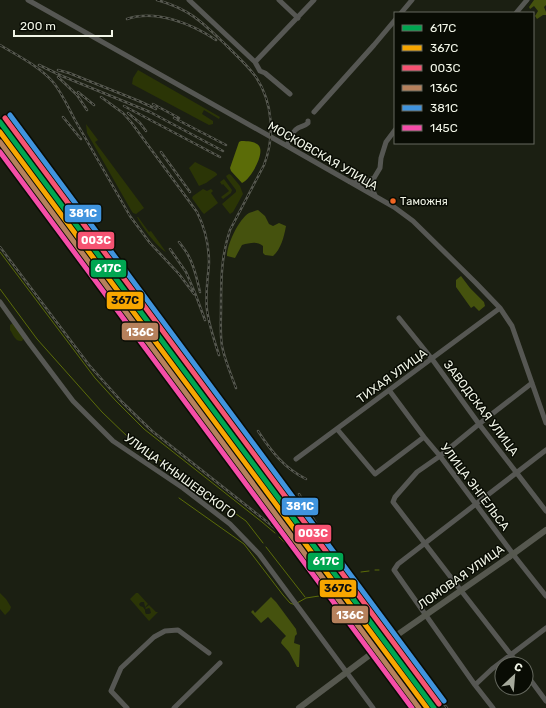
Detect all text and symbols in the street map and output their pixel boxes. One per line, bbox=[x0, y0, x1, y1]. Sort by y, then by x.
scale bar bbox=[14, 12, 112, 38]
legend bbox=[394, 12, 534, 144]
text: 200 m bbox=[20, 19, 56, 33]
text: 617C bbox=[430, 21, 456, 35]
text: 367С bbox=[430, 41, 458, 55]
text: 003С bbox=[430, 61, 460, 75]
text: 136С bbox=[430, 81, 458, 95]
text: 381С bbox=[430, 101, 458, 115]
street label: МОСКОВСКАЯ УЛИЦА bbox=[266, 119, 380, 193]
text: 145С bbox=[430, 121, 458, 135]
place label: Таможня bbox=[400, 195, 448, 208]
marker: Таможня bbox=[388, 196, 398, 206]
line badge: 381С bbox=[64, 204, 102, 223]
text: 381С bbox=[69, 207, 97, 220]
line badge: 003С bbox=[77, 231, 115, 250]
text: 003С bbox=[81, 234, 111, 247]
line badge: 617C bbox=[90, 259, 127, 278]
text: 617C bbox=[95, 262, 121, 275]
line badge: 367С bbox=[106, 291, 144, 310]
text: 367С bbox=[111, 294, 139, 307]
line badge: 136С bbox=[121, 322, 159, 341]
text: 136С bbox=[126, 326, 154, 339]
street label: ТИХАЯ УЛИЦА bbox=[354, 346, 430, 406]
street label: ЗАВОДСКАЯ УЛИЦА bbox=[441, 358, 521, 458]
street label: УЛИЦА КНЫШЕВСКОГО bbox=[122, 431, 238, 521]
street label: УЛИЦА ЭНГЕЛЬСА bbox=[438, 441, 512, 533]
line badge: 381С bbox=[281, 497, 319, 516]
text: 381С bbox=[286, 500, 314, 513]
line badge: 003С bbox=[294, 524, 332, 543]
text: 003С bbox=[298, 527, 328, 540]
street label: ЛОМОВАЯ УЛИЦА bbox=[415, 542, 507, 612]
line badge: 617C bbox=[307, 552, 344, 571]
text: 617C bbox=[313, 555, 339, 568]
line badge: 367С bbox=[319, 579, 357, 598]
text: 367С bbox=[324, 582, 352, 595]
line badge: 136С bbox=[331, 605, 369, 624]
text: 136С bbox=[336, 609, 364, 622]
north arrow bbox=[494, 656, 534, 696]
text: С bbox=[512, 660, 525, 675]

